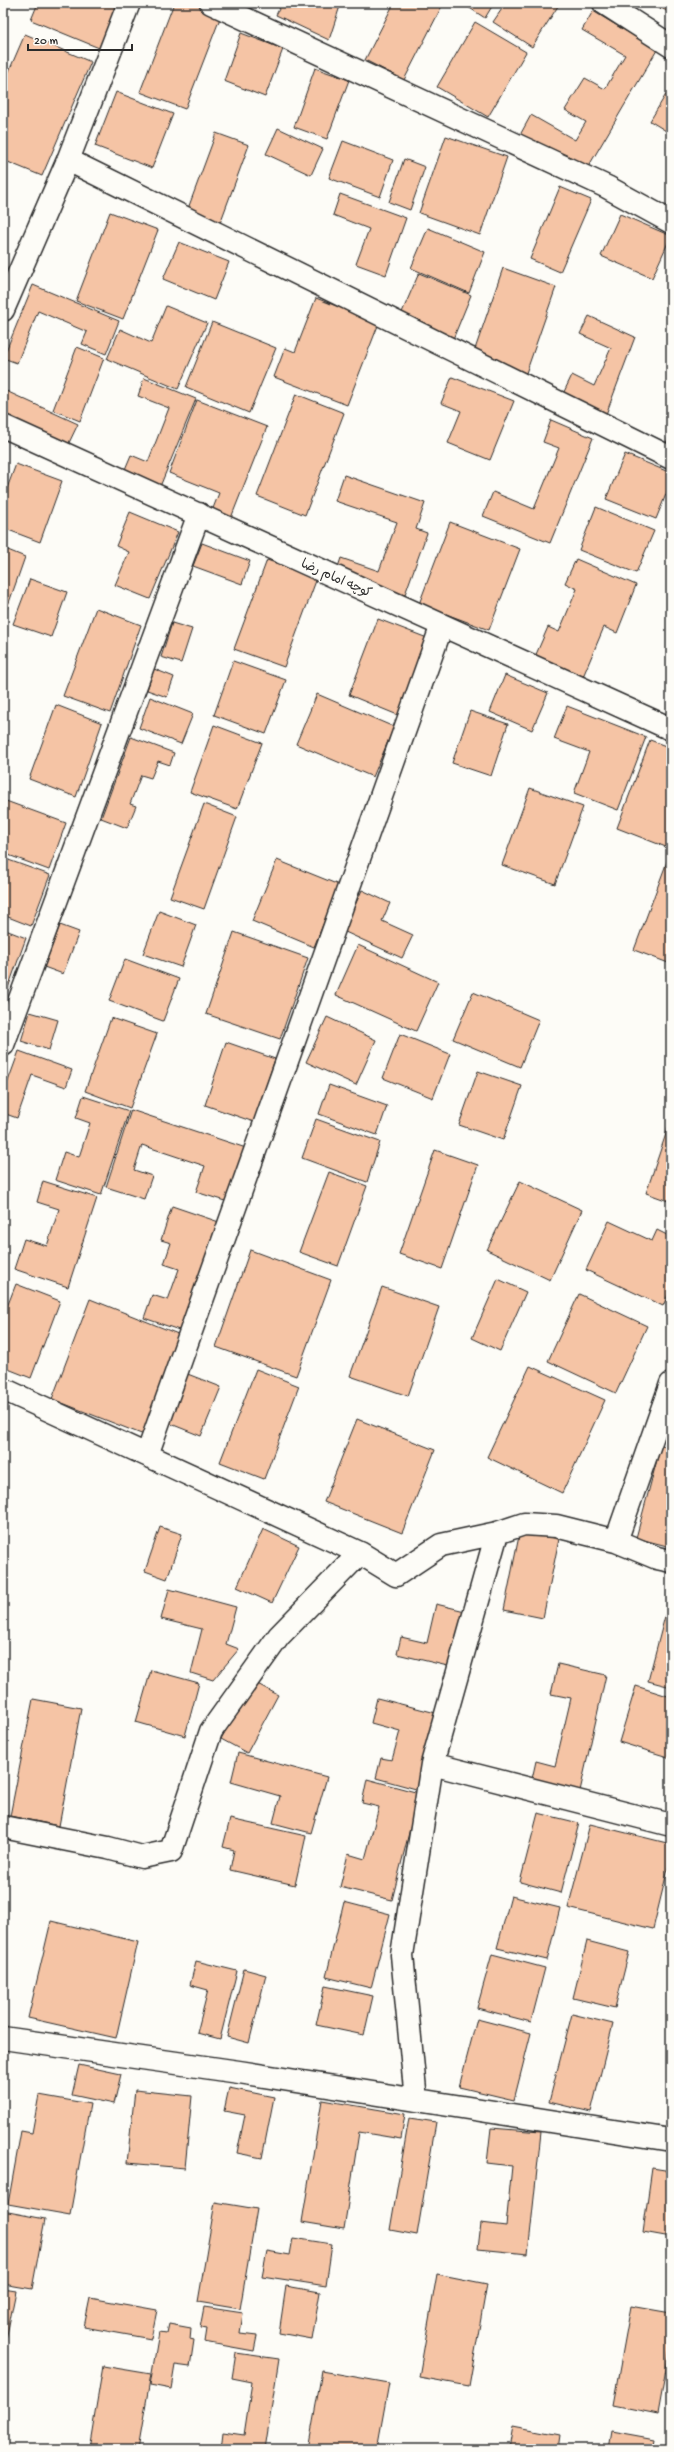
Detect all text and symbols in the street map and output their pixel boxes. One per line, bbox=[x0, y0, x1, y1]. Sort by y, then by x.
scale bar bbox=[28, 26, 132, 52]
text: 20 m bbox=[34, 35, 59, 49]
street label: کوچه امام رضا bbox=[298, 557, 374, 603]

